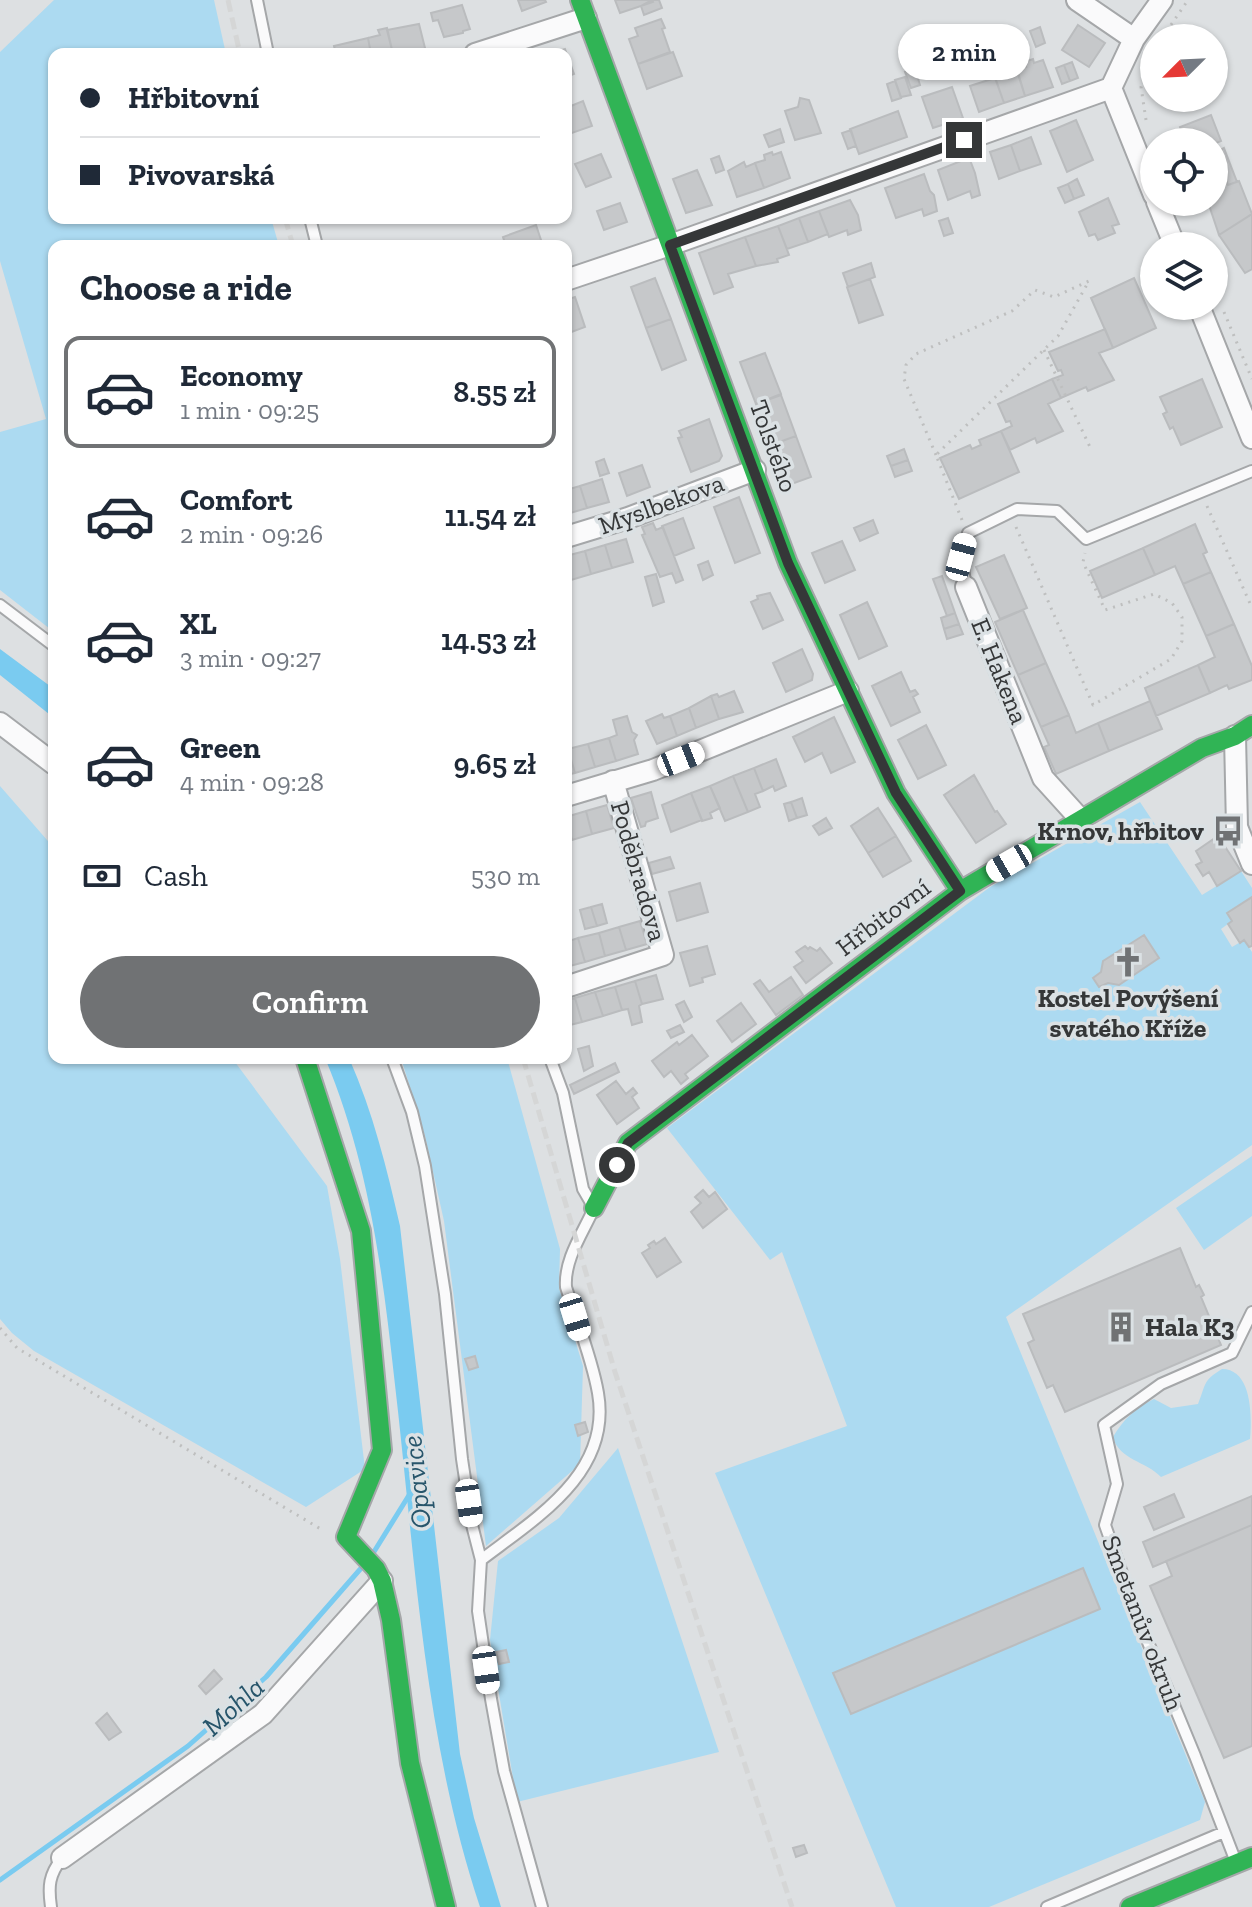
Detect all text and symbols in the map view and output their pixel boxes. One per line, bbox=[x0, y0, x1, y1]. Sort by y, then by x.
callout: 2 min bbox=[898, 24, 1030, 80]
north arrow bbox=[1140, 24, 1228, 112]
map controls bbox=[1140, 24, 1228, 320]
text: 2 min bbox=[932, 36, 996, 68]
text: Hřbitovní bbox=[128, 80, 259, 116]
route end bbox=[946, 122, 982, 158]
button: locate bbox=[1140, 128, 1228, 216]
text: Pivovarská bbox=[128, 157, 275, 193]
button: layers bbox=[1140, 232, 1228, 320]
text: Choose a ride bbox=[80, 266, 292, 309]
icon: car bbox=[84, 356, 156, 428]
text: Economy bbox=[180, 358, 303, 394]
text: 8.55 zł bbox=[453, 374, 536, 410]
text: 1 min · 09:25 bbox=[180, 394, 319, 426]
street label: Tolstého bbox=[743, 395, 805, 497]
street label: Myslbekova bbox=[594, 466, 729, 541]
icon: car bbox=[84, 480, 156, 552]
text: Comfort bbox=[180, 482, 292, 518]
text: 11.54 zł bbox=[444, 498, 536, 534]
text: 2 min · 09:26 bbox=[180, 518, 323, 550]
car bbox=[943, 531, 979, 583]
icon: car bbox=[84, 604, 156, 676]
text: XL bbox=[180, 606, 217, 642]
street label: E. Hakena bbox=[964, 613, 1036, 729]
text: 14.53 zł bbox=[441, 622, 536, 658]
text: 3 min · 09:27 bbox=[180, 642, 321, 674]
icon: car bbox=[84, 728, 156, 800]
text: Green bbox=[180, 730, 260, 766]
car bbox=[654, 739, 708, 779]
text: 9.65 zł bbox=[453, 746, 536, 782]
text: 4 min · 09:28 bbox=[180, 766, 324, 798]
street label: Poděbradova bbox=[604, 797, 674, 945]
bus stop icon: Krnov, hřbitov bbox=[1211, 814, 1245, 848]
place label: Krnov, hřbitov bbox=[1037, 815, 1204, 847]
car bbox=[982, 841, 1036, 885]
icon: cash bbox=[80, 854, 124, 898]
text: Cash bbox=[144, 858, 208, 894]
text: 530 m bbox=[471, 860, 540, 892]
street label: Hřbitovní bbox=[830, 871, 936, 963]
church icon: Kostel Povýšení svatého Kříže bbox=[1111, 945, 1145, 979]
button: Confirm bbox=[80, 956, 540, 1048]
place label: Kostel Povýšení svatého Kříže bbox=[1037, 982, 1219, 1044]
route start bbox=[599, 1147, 635, 1183]
car bbox=[557, 1291, 593, 1343]
building icon: Hala K3 bbox=[1104, 1310, 1138, 1344]
place label: Hala K3 bbox=[1145, 1311, 1235, 1343]
water label: Opavice bbox=[395, 1434, 438, 1530]
car bbox=[454, 1478, 484, 1528]
street label: Smetanův okruh bbox=[1095, 1531, 1191, 1716]
car bbox=[471, 1645, 501, 1695]
water label: Mohla bbox=[196, 1670, 271, 1743]

